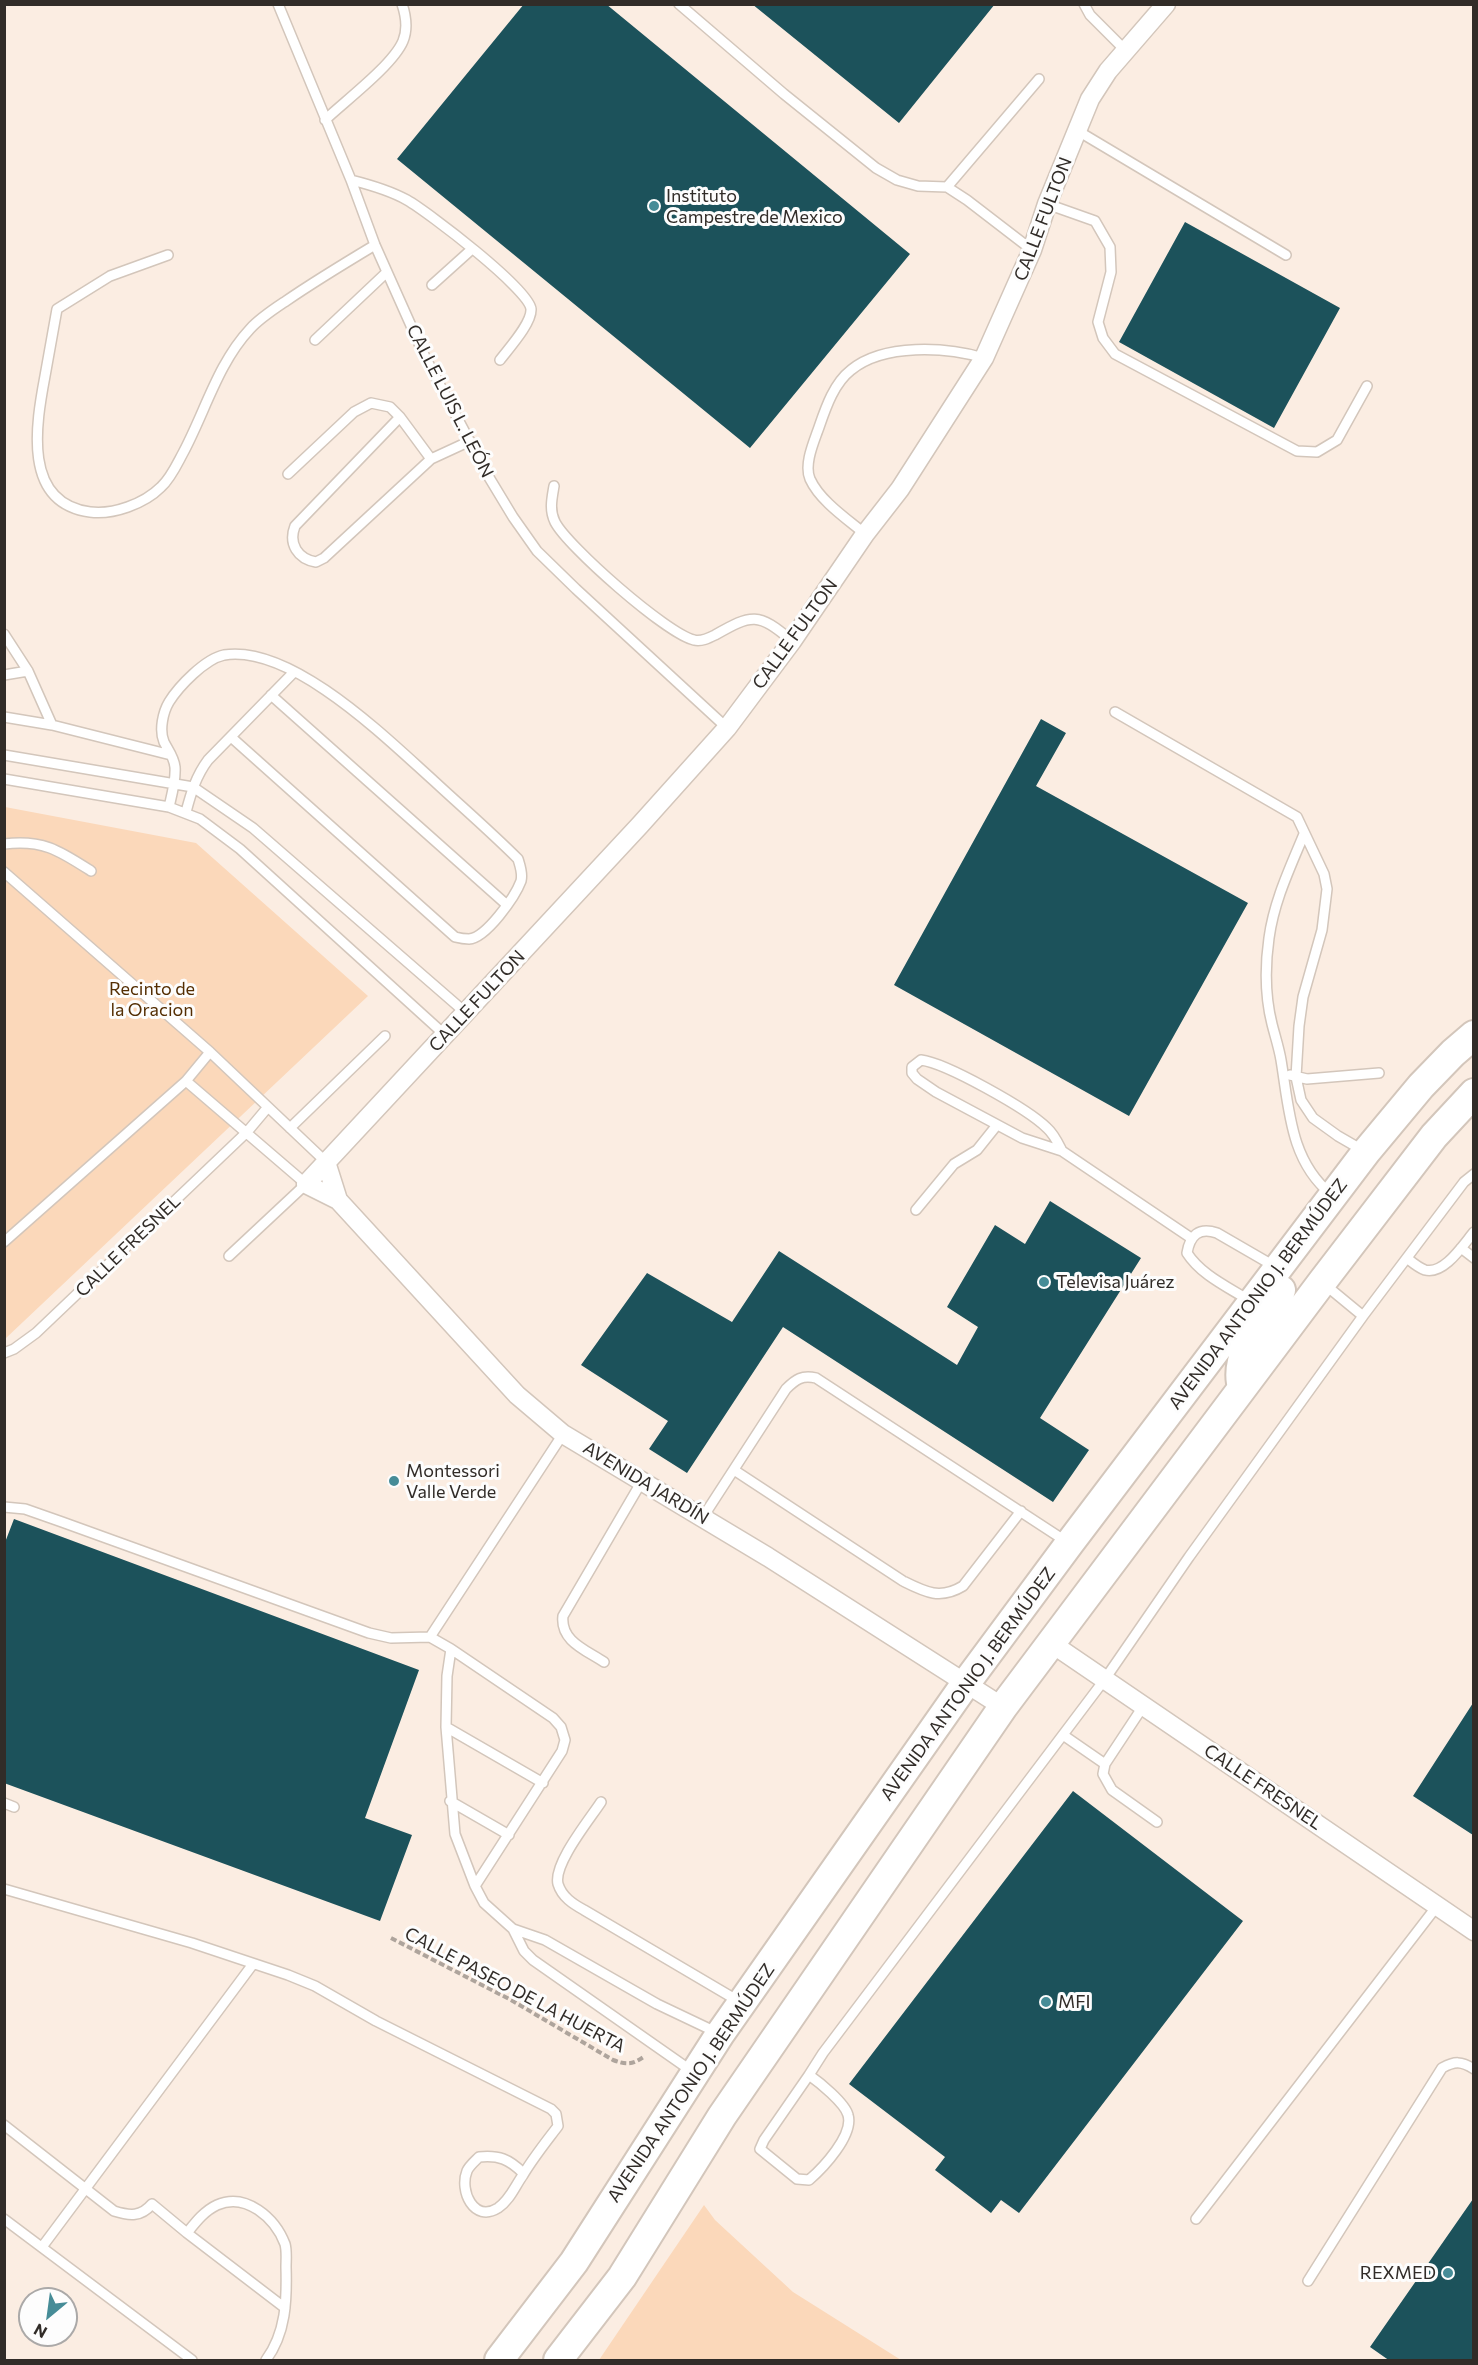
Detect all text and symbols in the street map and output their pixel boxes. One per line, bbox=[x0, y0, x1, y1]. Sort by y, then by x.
street label: CALLE FULTON bbox=[1009, 154, 1077, 284]
place label: Instituto Campestre de Mexico bbox=[666, 185, 843, 228]
marker: Instituto Campestre de Mexico bbox=[647, 199, 661, 213]
street label: CALLE LUIS L. LEÓN bbox=[402, 321, 498, 481]
street label: CALLE FULTON bbox=[748, 575, 842, 693]
street label: CALLE FULTON bbox=[425, 946, 529, 1056]
park label: Recinto de la Oracion bbox=[109, 978, 195, 1020]
street label: AVENIDA ANTONIO J. BERMÚDEZ bbox=[1164, 1174, 1352, 1414]
street label: CALLE FRESNEL bbox=[71, 1190, 185, 1302]
place label: Televisa Juárez bbox=[1056, 1271, 1174, 1293]
marker: Televisa Juárez bbox=[1037, 1275, 1051, 1289]
street label: AVENIDA JARDÍN bbox=[579, 1437, 713, 1529]
place label: Montessori Valle Verde bbox=[406, 1460, 500, 1502]
marker: Montessori Valle Verde bbox=[387, 1474, 401, 1488]
street label: AVENIDA ANTONIO J. BERMÚDEZ bbox=[876, 1563, 1060, 1805]
street label: CALLE FRESNEL bbox=[1200, 1740, 1326, 1834]
street label: CALLE PASEO DE LA HUERTA bbox=[401, 1923, 629, 2057]
street label: AVENIDA ANTONIO J. BERMÚDEZ bbox=[603, 1960, 779, 2206]
place label: MFI bbox=[1058, 1991, 1091, 2013]
marker: MFI bbox=[1039, 1995, 1053, 2009]
place label: REXMED bbox=[1360, 2262, 1436, 2284]
marker: REXMED bbox=[1441, 2266, 1455, 2280]
north arrow bbox=[18, 2287, 78, 2347]
text: N bbox=[30, 2320, 50, 2343]

